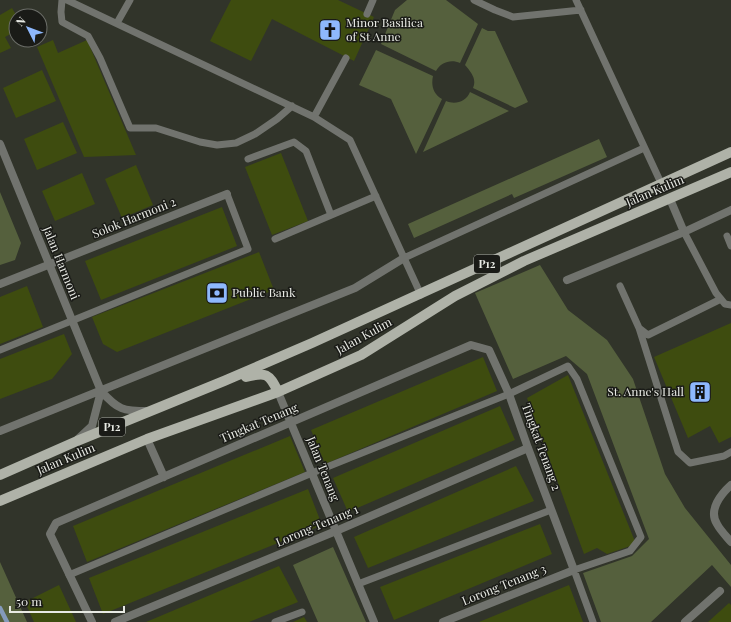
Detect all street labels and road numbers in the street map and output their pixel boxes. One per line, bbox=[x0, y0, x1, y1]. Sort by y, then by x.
street label: Jalan Kulim bbox=[622, 171, 686, 210]
street label: Solok Harmoni 2 bbox=[89, 193, 178, 241]
street label: Jalan Harmoni bbox=[40, 223, 84, 302]
road number: P12 bbox=[474, 255, 500, 273]
street label: Jalan Kulim bbox=[332, 313, 395, 358]
street label: Tingkat Tenang bbox=[217, 398, 301, 446]
street label: Tingkat Tenang 2 bbox=[519, 401, 565, 493]
road number: P12 bbox=[99, 418, 125, 436]
street label: Jalan Tenang bbox=[303, 433, 344, 504]
street label: Jalan Kulim bbox=[33, 439, 97, 478]
street label: Lorong Tenang 1 bbox=[273, 500, 361, 550]
street label: Lorong Tenang 3 bbox=[459, 560, 548, 608]

